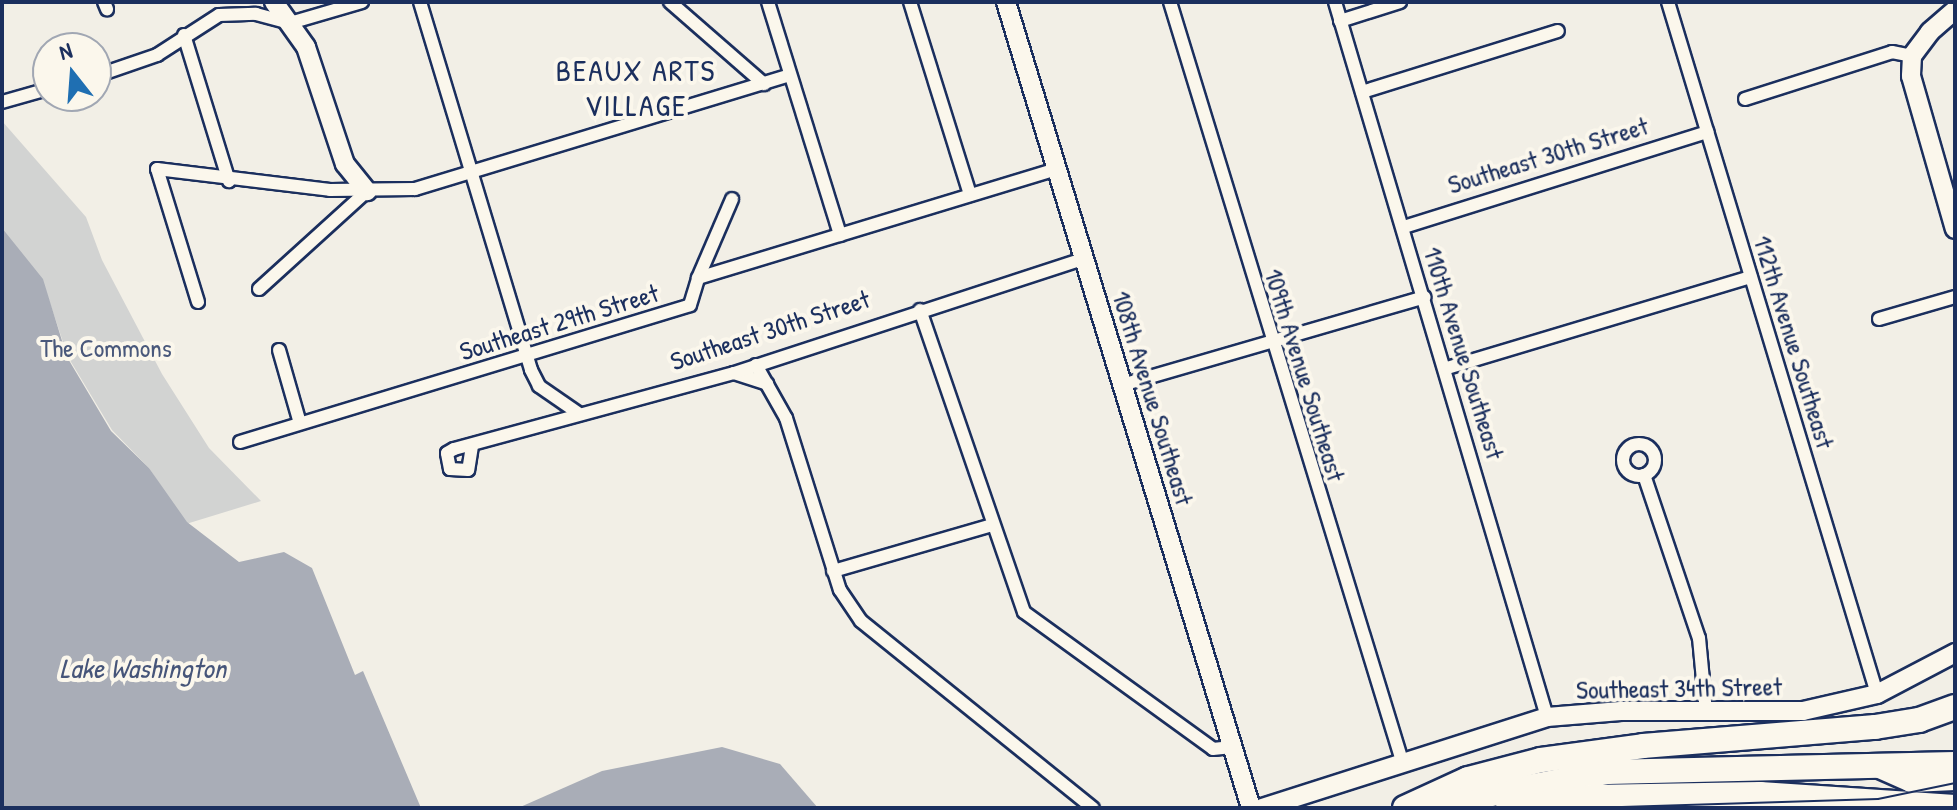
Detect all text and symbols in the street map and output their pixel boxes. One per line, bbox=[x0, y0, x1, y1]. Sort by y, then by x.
north arrow bbox=[32, 32, 112, 112]
text: N bbox=[56, 35, 76, 67]
district label: BEAUX ARTS VILLAGE bbox=[556, 52, 716, 122]
street label: Southeast 30th Street bbox=[1444, 110, 1652, 200]
street label: 112th Avenue Southeast bbox=[1747, 232, 1841, 452]
street label: 110th Avenue Southeast bbox=[1417, 243, 1511, 463]
street label: 109th Avenue Southeast bbox=[1258, 265, 1352, 485]
street label: Southeast 29th Street bbox=[456, 277, 662, 367]
street label: Southeast 30th Street bbox=[666, 283, 874, 377]
street label: 108th Avenue Southeast bbox=[1106, 287, 1200, 509]
park label: The Commons bbox=[40, 332, 172, 364]
water label: Lake Washington bbox=[60, 651, 226, 685]
street label: Southeast 34th Street bbox=[1576, 671, 1782, 705]

